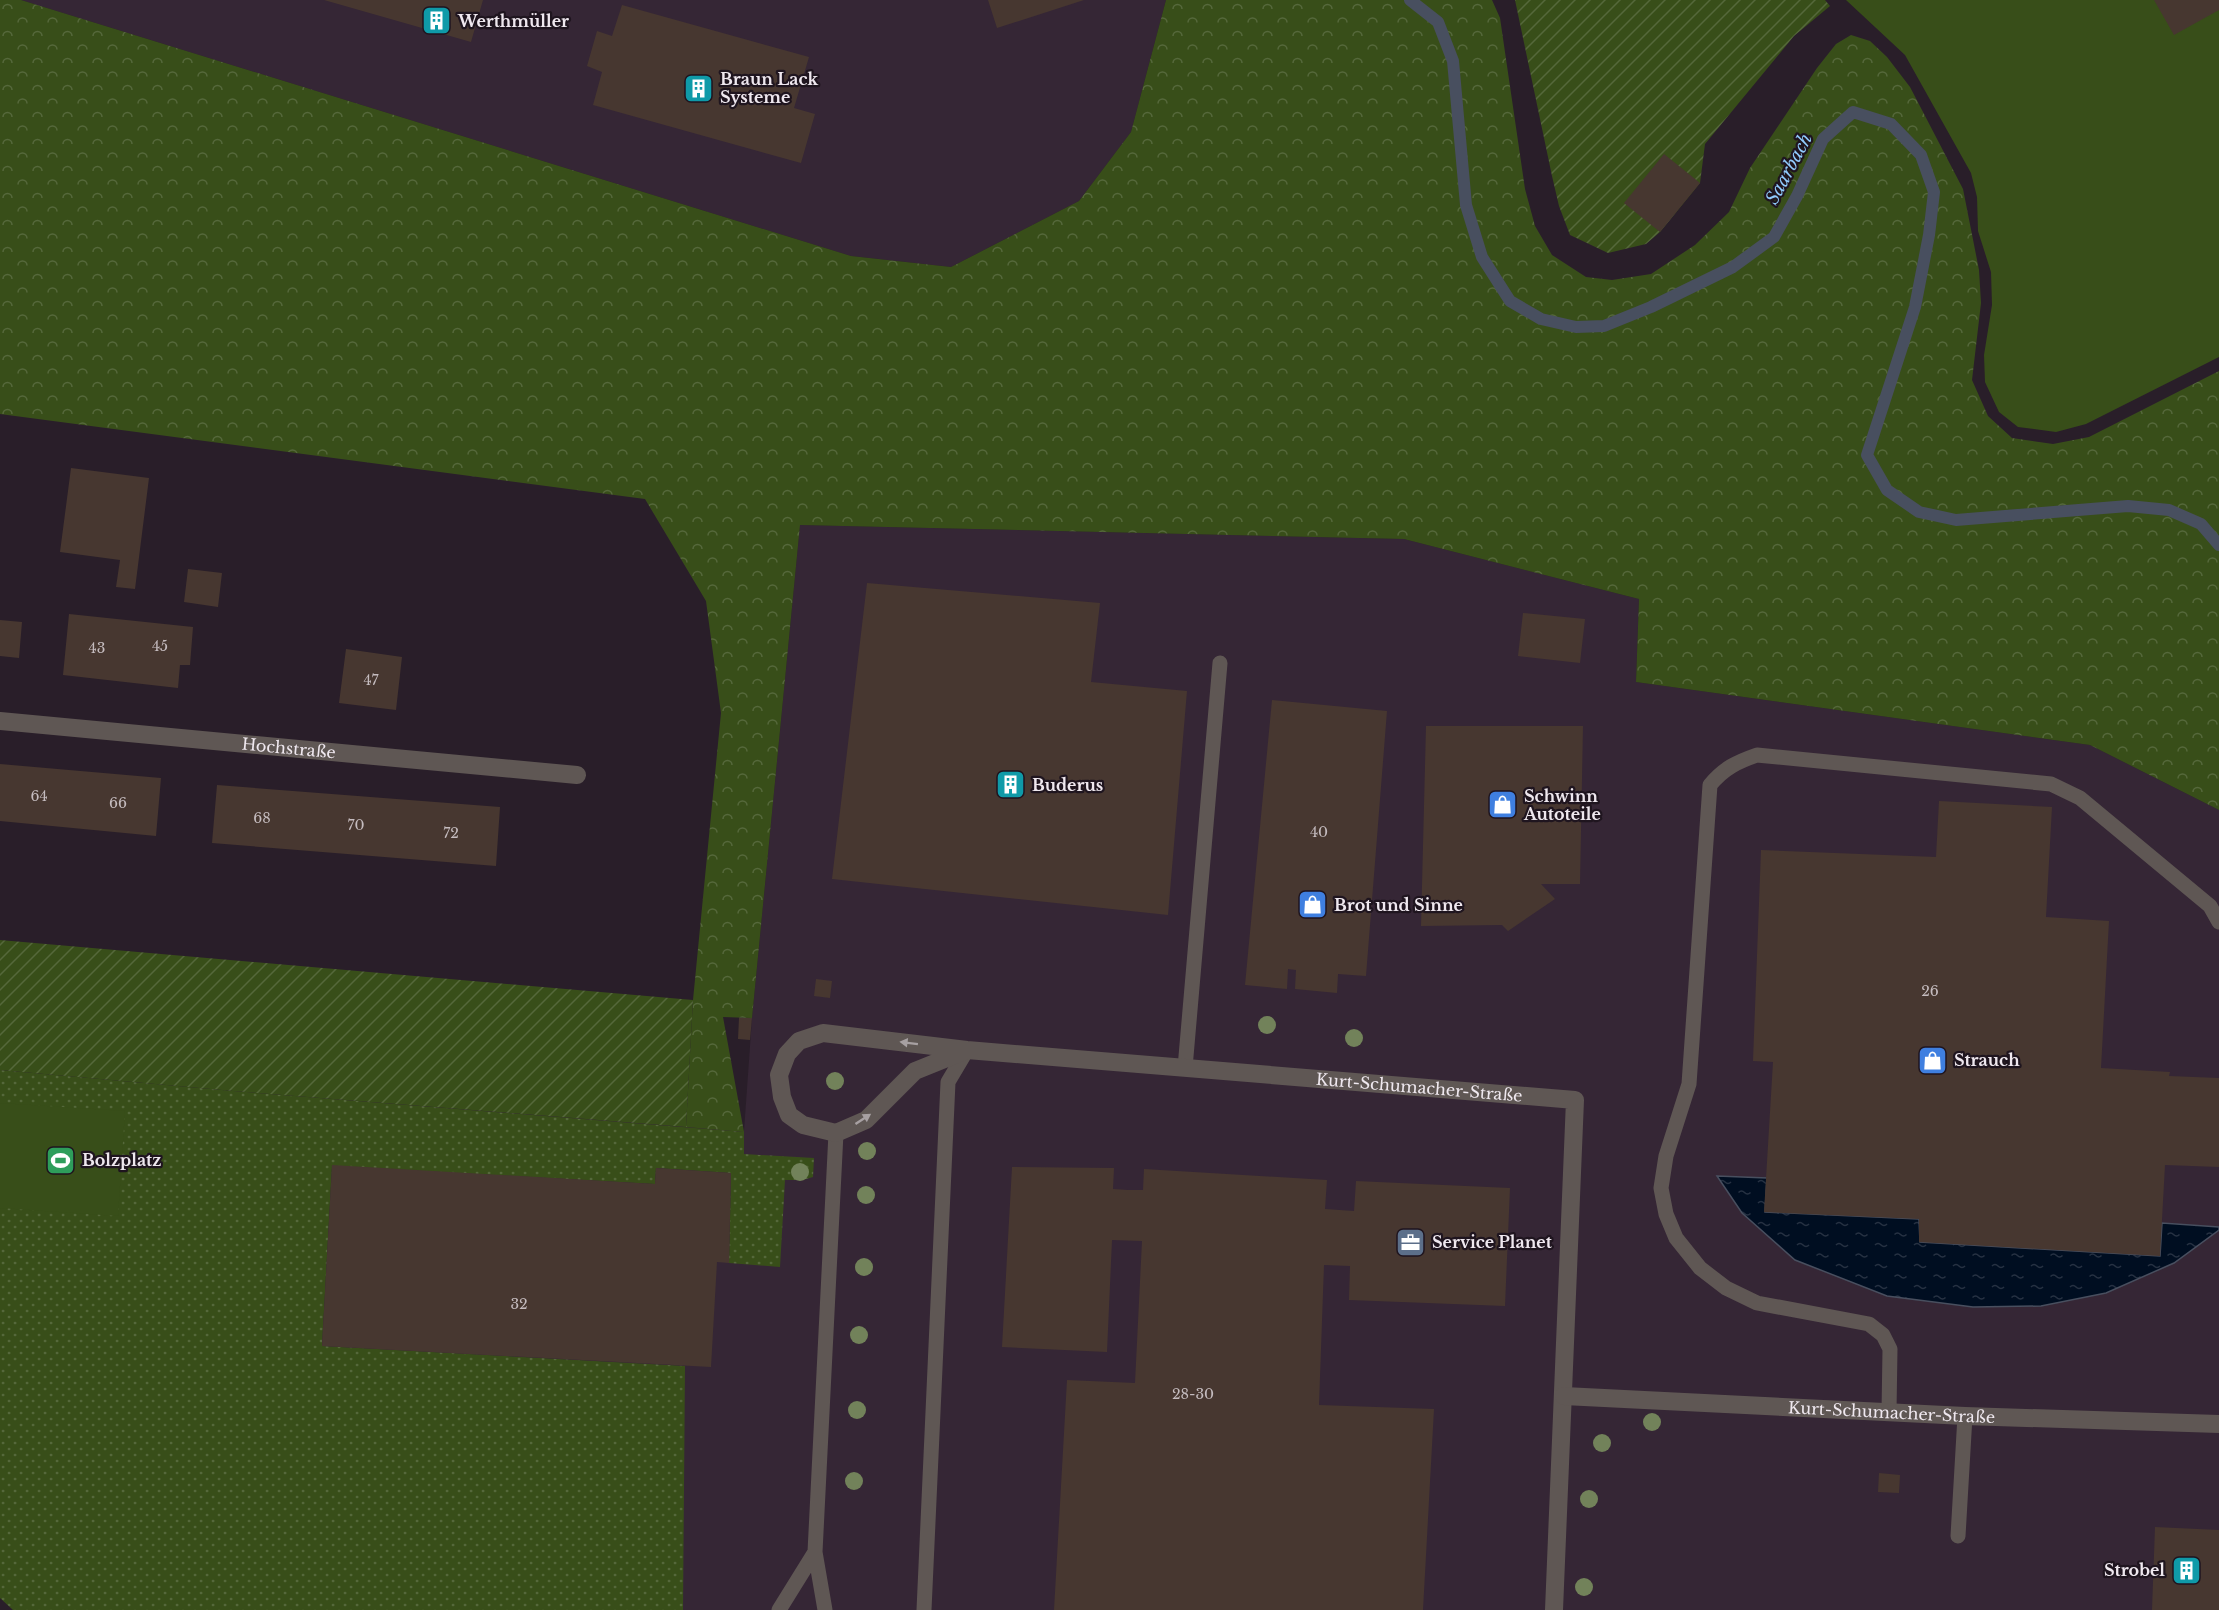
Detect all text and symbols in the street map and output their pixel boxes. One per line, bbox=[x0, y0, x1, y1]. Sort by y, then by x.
building icon: Werthmüller bbox=[421, 5, 453, 37]
place label: Werthmüller bbox=[457, 11, 569, 31]
place label: Braun Lack Systeme bbox=[720, 69, 818, 107]
building icon: Braun Lack Systeme bbox=[683, 72, 715, 104]
water label: Saarbach bbox=[1761, 130, 1817, 208]
house number: 45 bbox=[152, 637, 168, 655]
house number: 43 bbox=[89, 639, 105, 657]
house number: 47 bbox=[363, 671, 380, 689]
street label: Hochstraße bbox=[241, 734, 337, 762]
building icon: Buderus bbox=[995, 769, 1027, 801]
place label: Buderus bbox=[1032, 775, 1103, 795]
place label: Schwinn Autoteile bbox=[1523, 786, 1601, 824]
house number: 64 bbox=[30, 787, 48, 805]
shop icon: Schwinn Autoteile bbox=[1487, 789, 1519, 821]
house number: 66 bbox=[109, 794, 127, 812]
house number: 68 bbox=[253, 809, 271, 827]
house number: 70 bbox=[347, 816, 365, 834]
house number: 40 bbox=[1310, 823, 1328, 841]
house number: 72 bbox=[443, 824, 459, 842]
shop icon: Brot und Sinne bbox=[1297, 889, 1329, 921]
place label: Brot und Sinne bbox=[1334, 895, 1463, 915]
house number: 26 bbox=[1921, 982, 1939, 1000]
one-way arrow bbox=[899, 1038, 918, 1047]
shop icon: Strauch bbox=[1917, 1044, 1949, 1076]
place label: Strauch bbox=[1954, 1050, 2020, 1070]
street label: Kurt-Schumacher-Straße bbox=[1315, 1069, 1523, 1106]
one-way arrow bbox=[855, 1114, 871, 1125]
sports icon: Bolzplatz bbox=[45, 1144, 77, 1176]
place label: Bolzplatz bbox=[82, 1150, 161, 1170]
office icon: Service Planet bbox=[1395, 1226, 1427, 1258]
place label: Service Planet bbox=[1432, 1232, 1553, 1252]
house number: 32 bbox=[510, 1295, 528, 1313]
house number: 28-30 bbox=[1172, 1385, 1214, 1403]
street label: Kurt-Schumacher-Straße bbox=[1788, 1397, 1995, 1427]
building icon: Strobel bbox=[2170, 1554, 2202, 1586]
place label: Strobel bbox=[2104, 1560, 2165, 1580]

